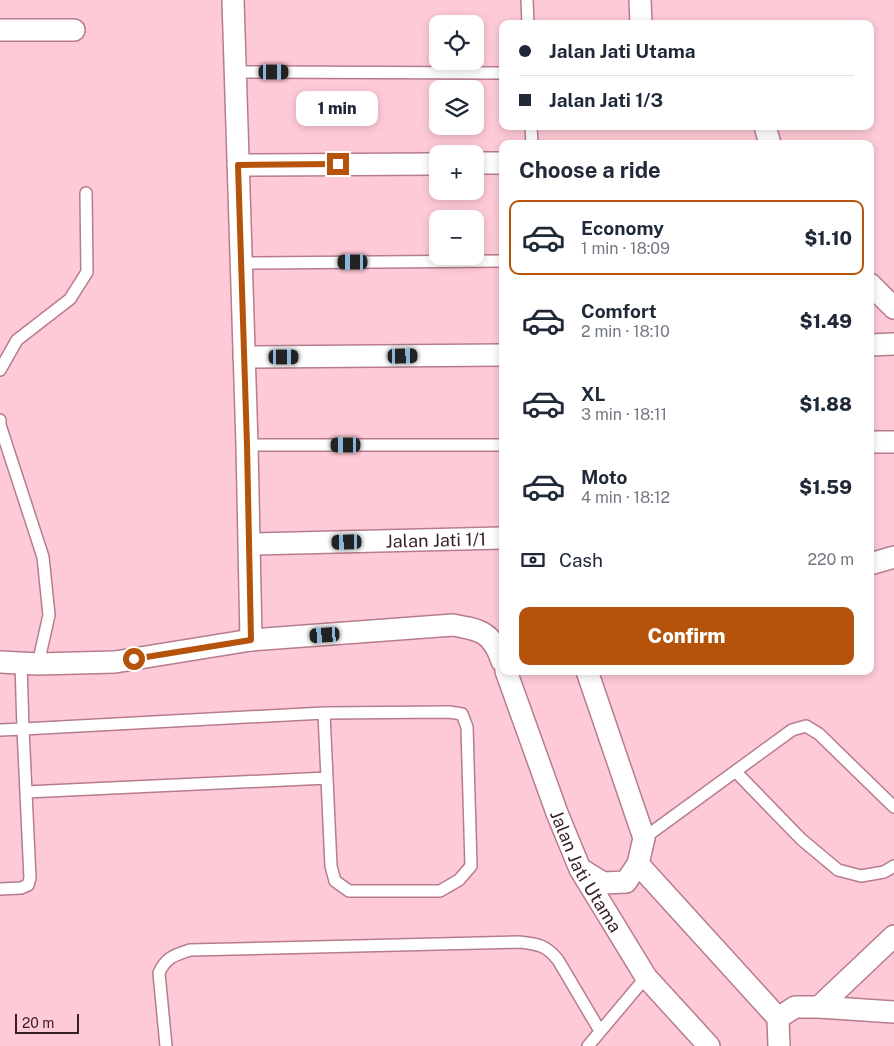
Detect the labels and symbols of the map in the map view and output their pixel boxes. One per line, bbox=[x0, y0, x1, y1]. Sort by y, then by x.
car bbox=[259, 65, 289, 80]
callout: 1 min bbox=[297, 91, 379, 126]
route end bbox=[327, 153, 349, 175]
car bbox=[338, 255, 368, 270]
car bbox=[387, 348, 418, 364]
car bbox=[269, 350, 299, 365]
car bbox=[331, 438, 361, 453]
street label: Jalan Jati 1/1 bbox=[385, 528, 486, 551]
car bbox=[331, 534, 362, 550]
car bbox=[309, 626, 340, 644]
route start bbox=[123, 648, 145, 670]
street label: Jalan Jati Utama bbox=[546, 807, 626, 936]
scale bar bbox=[15, 1011, 79, 1034]

